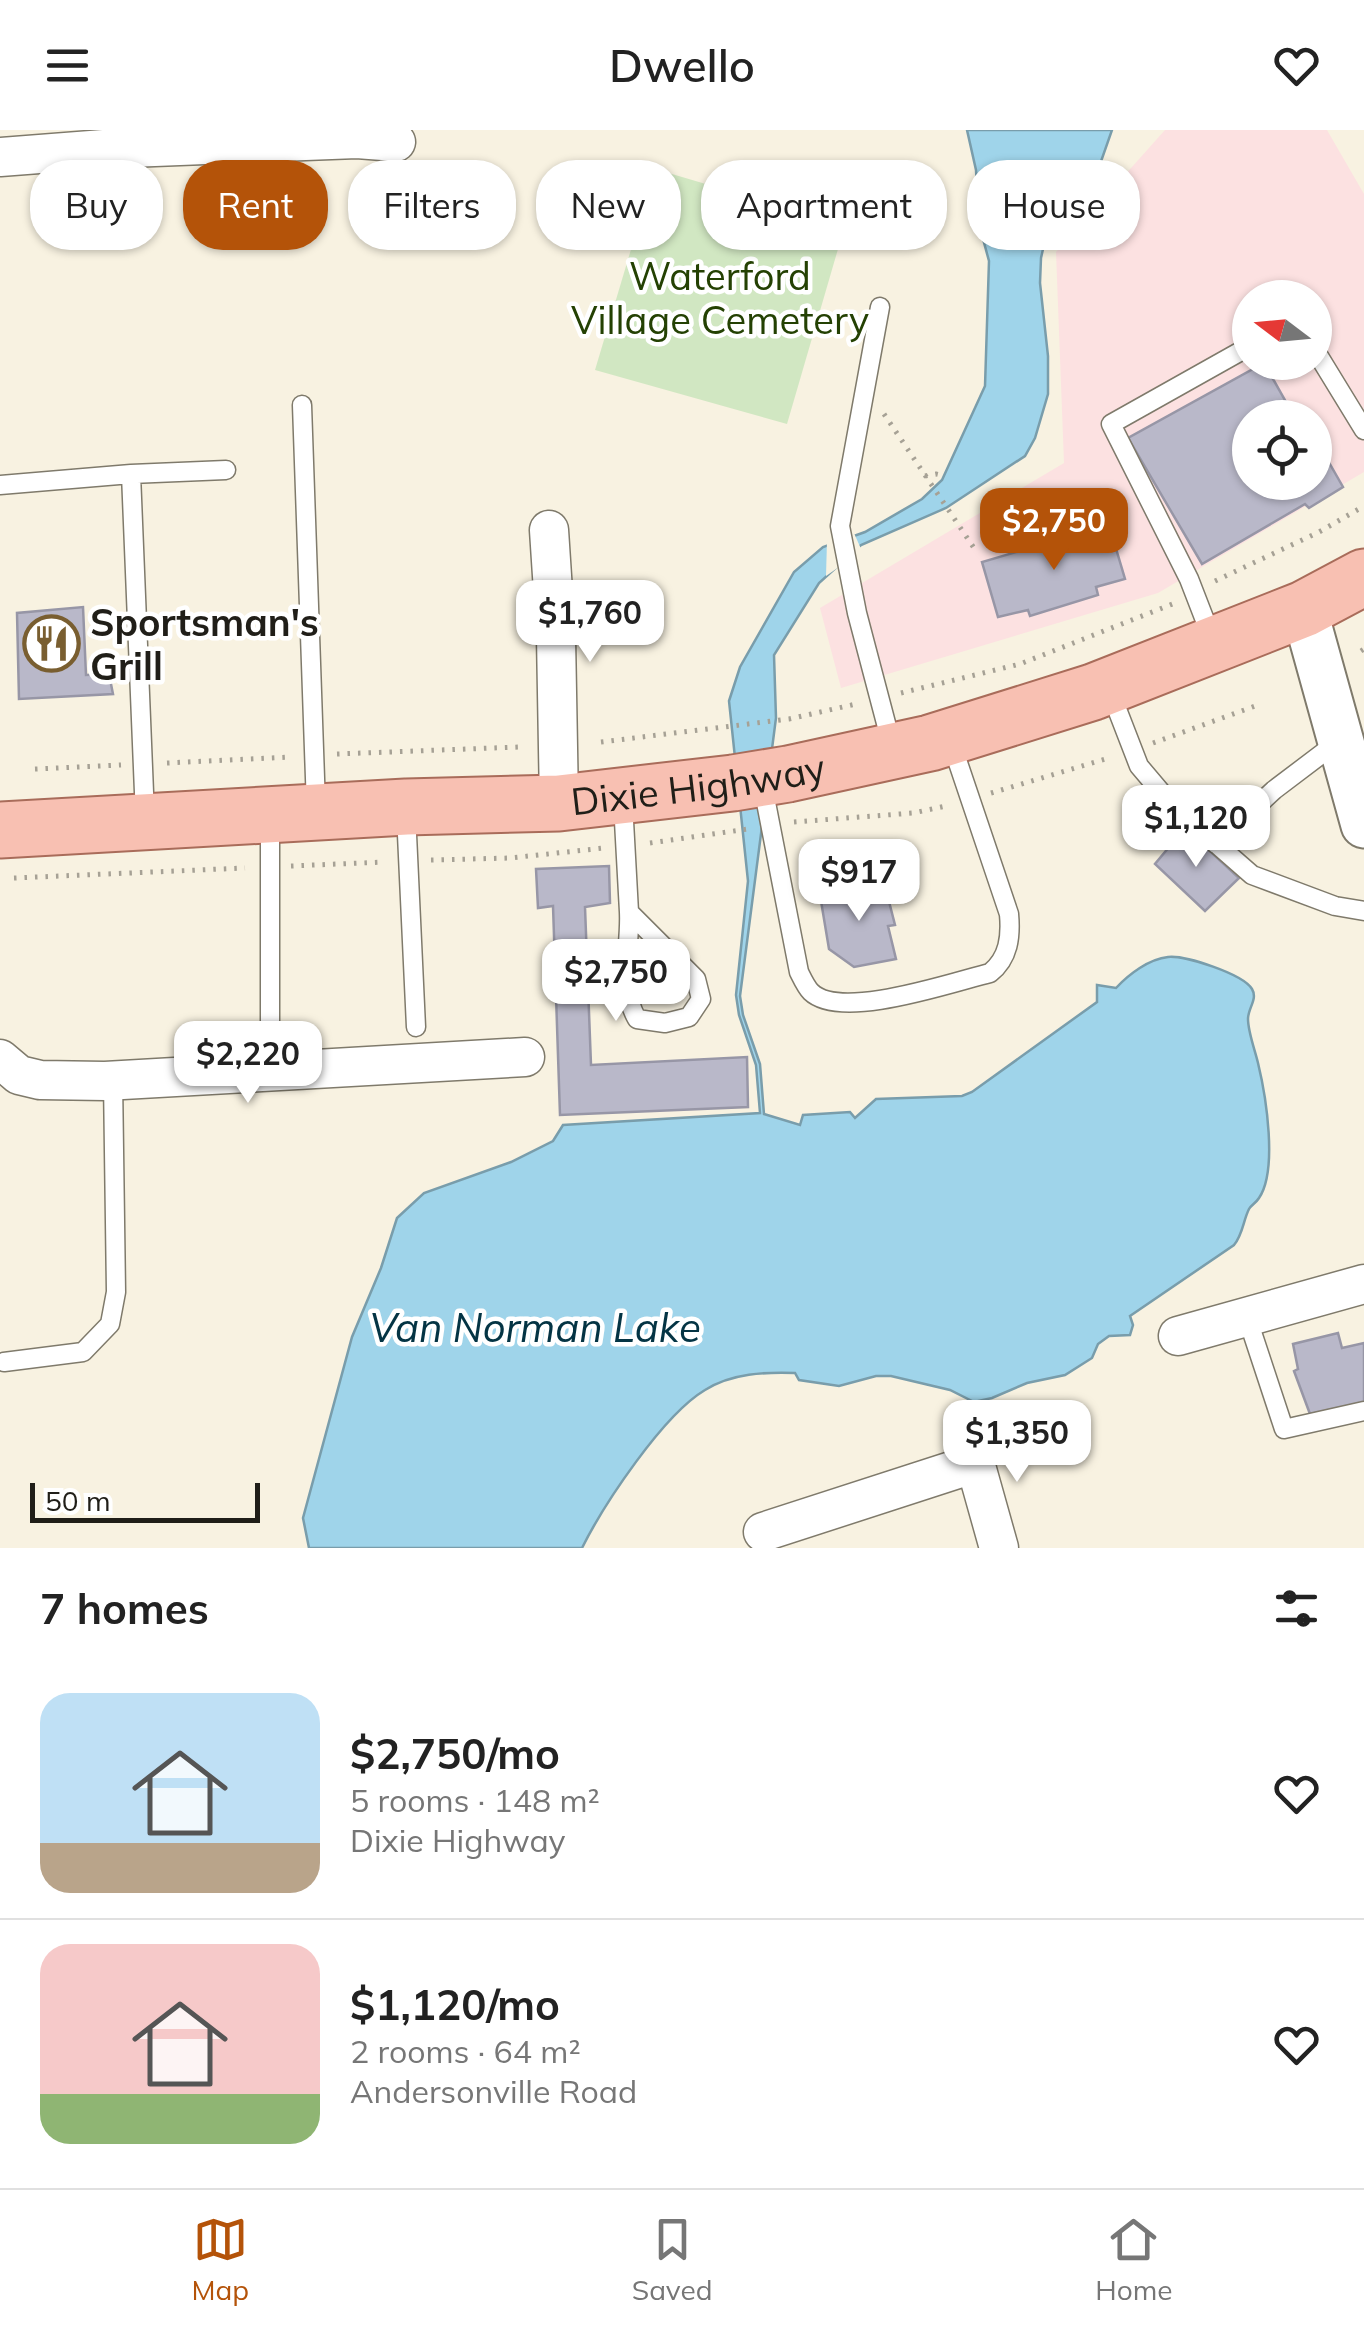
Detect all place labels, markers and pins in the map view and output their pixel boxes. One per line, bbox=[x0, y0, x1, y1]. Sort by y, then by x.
pin: $2,750 bbox=[973, 488, 1135, 573]
pin: $1,760 bbox=[509, 580, 671, 665]
place label: Sportsman's Grill bbox=[90, 598, 319, 690]
restaurant icon: Sportsman's Grill bbox=[21, 614, 81, 674]
pin: $1,120 bbox=[1115, 785, 1277, 870]
pin: $917 bbox=[800, 839, 918, 924]
pin: $2,750 bbox=[535, 939, 697, 1024]
pin: $2,220 bbox=[167, 1021, 329, 1106]
pin: $1,350 bbox=[936, 1400, 1098, 1485]

